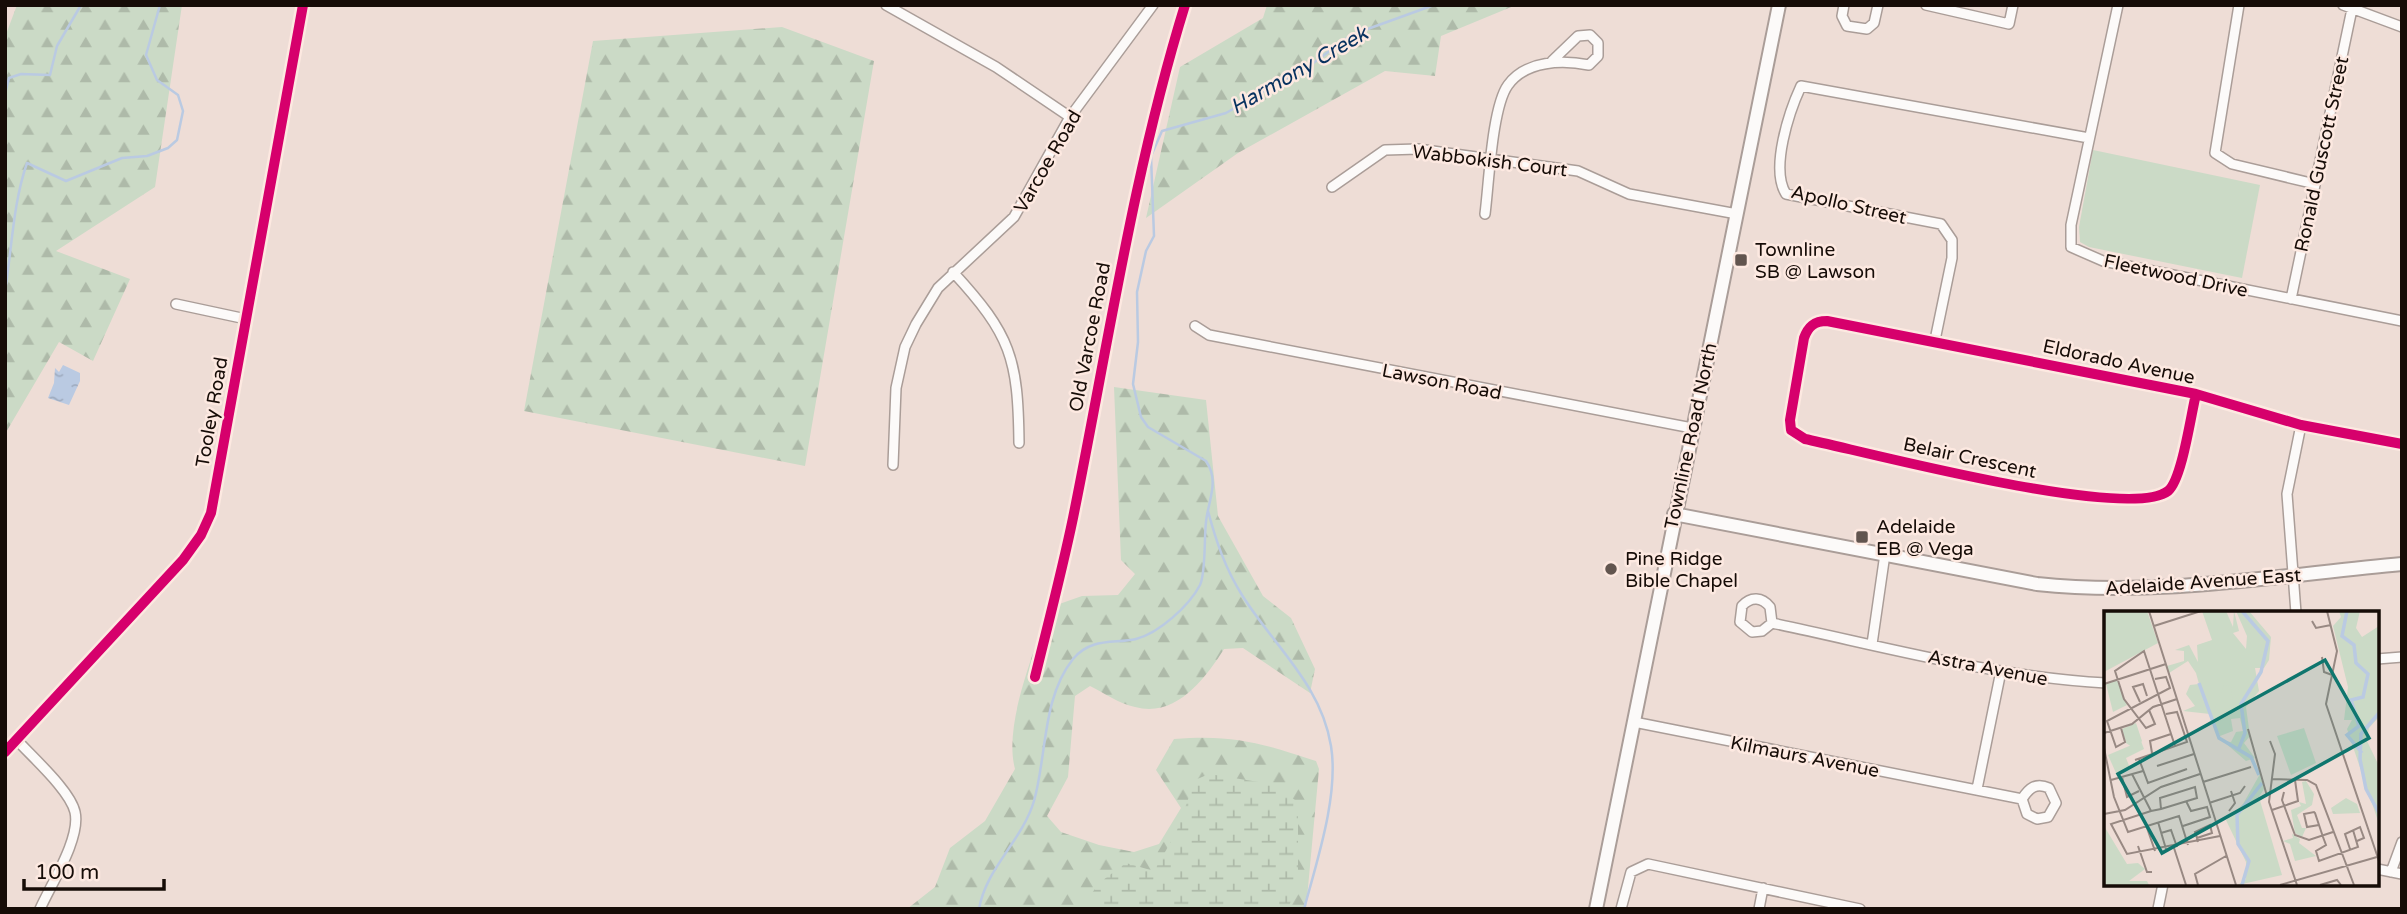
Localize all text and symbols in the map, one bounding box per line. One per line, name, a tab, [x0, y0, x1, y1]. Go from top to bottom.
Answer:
water label: Harmony Creek	[1226, 20, 1374, 120]
street label: Ronald Guscott Street	[2290, 54, 2353, 254]
street label: Varcoe Road	[1010, 106, 1086, 217]
street label: Wabbokish Court	[1411, 141, 1569, 181]
street label: Apollo Street	[1789, 181, 1909, 229]
place label: Townline SB @ Lawson	[1755, 239, 1876, 283]
street label: Fleetwood Drive	[2102, 250, 2250, 302]
marker: Townline SB @ Lawson	[1733, 252, 1749, 268]
street label: Old Varcoe Road	[1065, 261, 1115, 414]
street label: Eldorado Avenue	[2041, 335, 2197, 389]
street label: Townline Road North	[1660, 341, 1722, 532]
street label: Tooley Road	[191, 355, 233, 469]
street label: Lawson Road	[1380, 360, 1504, 404]
street label: Belair Crescent	[1901, 433, 2038, 483]
place label: Adelaide EB @ Vega	[1876, 516, 1974, 560]
marker: Adelaide EB @ Vega	[1854, 529, 1870, 545]
place label: Pine Ridge Bible Chapel	[1625, 548, 1738, 592]
marker: Pine Ridge Bible Chapel	[1603, 561, 1619, 577]
street label: Adelaide Avenue East	[2104, 564, 2302, 600]
inset map	[2104, 611, 2379, 886]
street label: Astra Avenue	[1926, 646, 2049, 690]
street label: Kilmaurs Avenue	[1729, 732, 1881, 782]
scale bar	[24, 848, 164, 892]
text: 100 m	[35, 860, 99, 885]

